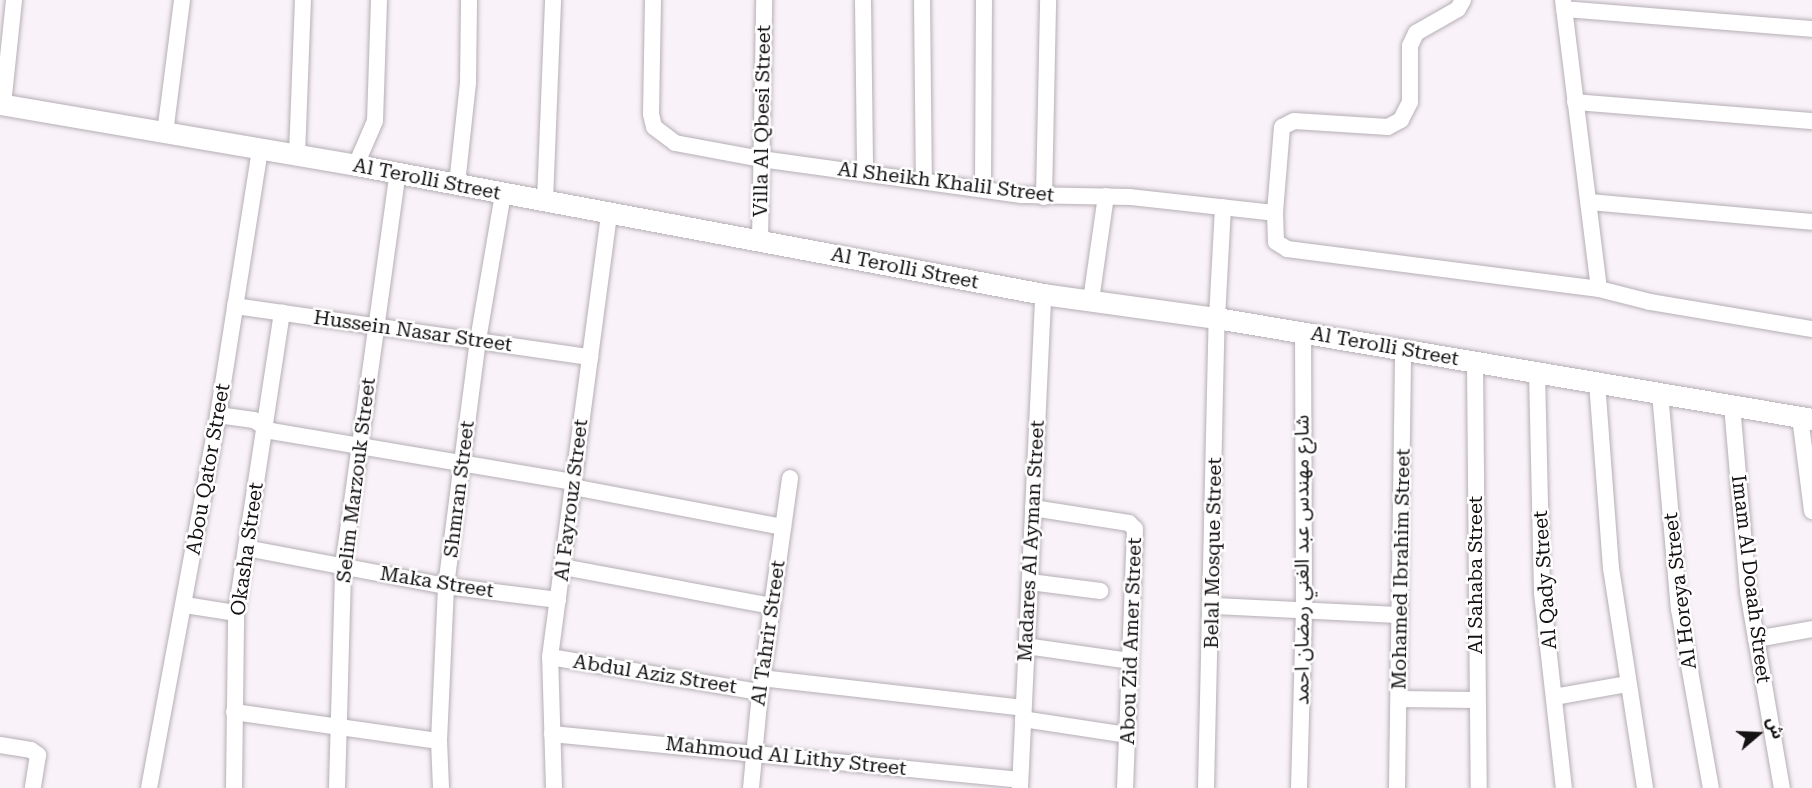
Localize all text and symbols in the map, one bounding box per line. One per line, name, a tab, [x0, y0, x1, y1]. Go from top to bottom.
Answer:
street label: Villa Al Qbesi Street	[748, 25, 776, 217]
street label: Al Terolli Street	[351, 153, 503, 205]
street label: Al Sheikh Khalil Street	[836, 157, 1056, 207]
street label: Al Terolli Street	[829, 242, 981, 294]
street label: Hussein Nasar Street	[312, 305, 514, 357]
street label: Al Terolli Street	[1309, 321, 1461, 371]
street label: Selim Marzouk Street	[332, 376, 380, 584]
street label: Abou Qator Street	[181, 381, 235, 557]
street label: شارع مهندس عبد الغني رمضان احمد	[1290, 415, 1314, 705]
street label: Al Fayrouz Street	[549, 418, 593, 582]
street label: Shmran Street	[439, 419, 479, 559]
street label: Madares Al Ayman Street	[1013, 420, 1049, 662]
street label: Mohamed Ibrahim Street	[1387, 448, 1415, 690]
street label: Belal Mosque Street	[1199, 457, 1227, 649]
street label: Imam Al Doaah Street	[1726, 473, 1776, 685]
street label: Okasha Street	[226, 481, 268, 617]
street label: Al Sahaba Street	[1463, 496, 1487, 654]
street label: Al Qady Street	[1528, 510, 1562, 650]
street label: Al Horeya Street	[1658, 511, 1702, 671]
street label: Abou Zid Amer Street	[1115, 537, 1147, 745]
street label: Al Tahrir Street	[746, 559, 790, 707]
street label: Maka Street	[378, 561, 496, 603]
street label: Abdul Aziz Street	[571, 649, 739, 699]
north arrow	[1728, 704, 1788, 764]
text: ش	[1763, 715, 1788, 741]
street label: Mahmoud Al Lithy Street	[664, 731, 908, 781]

